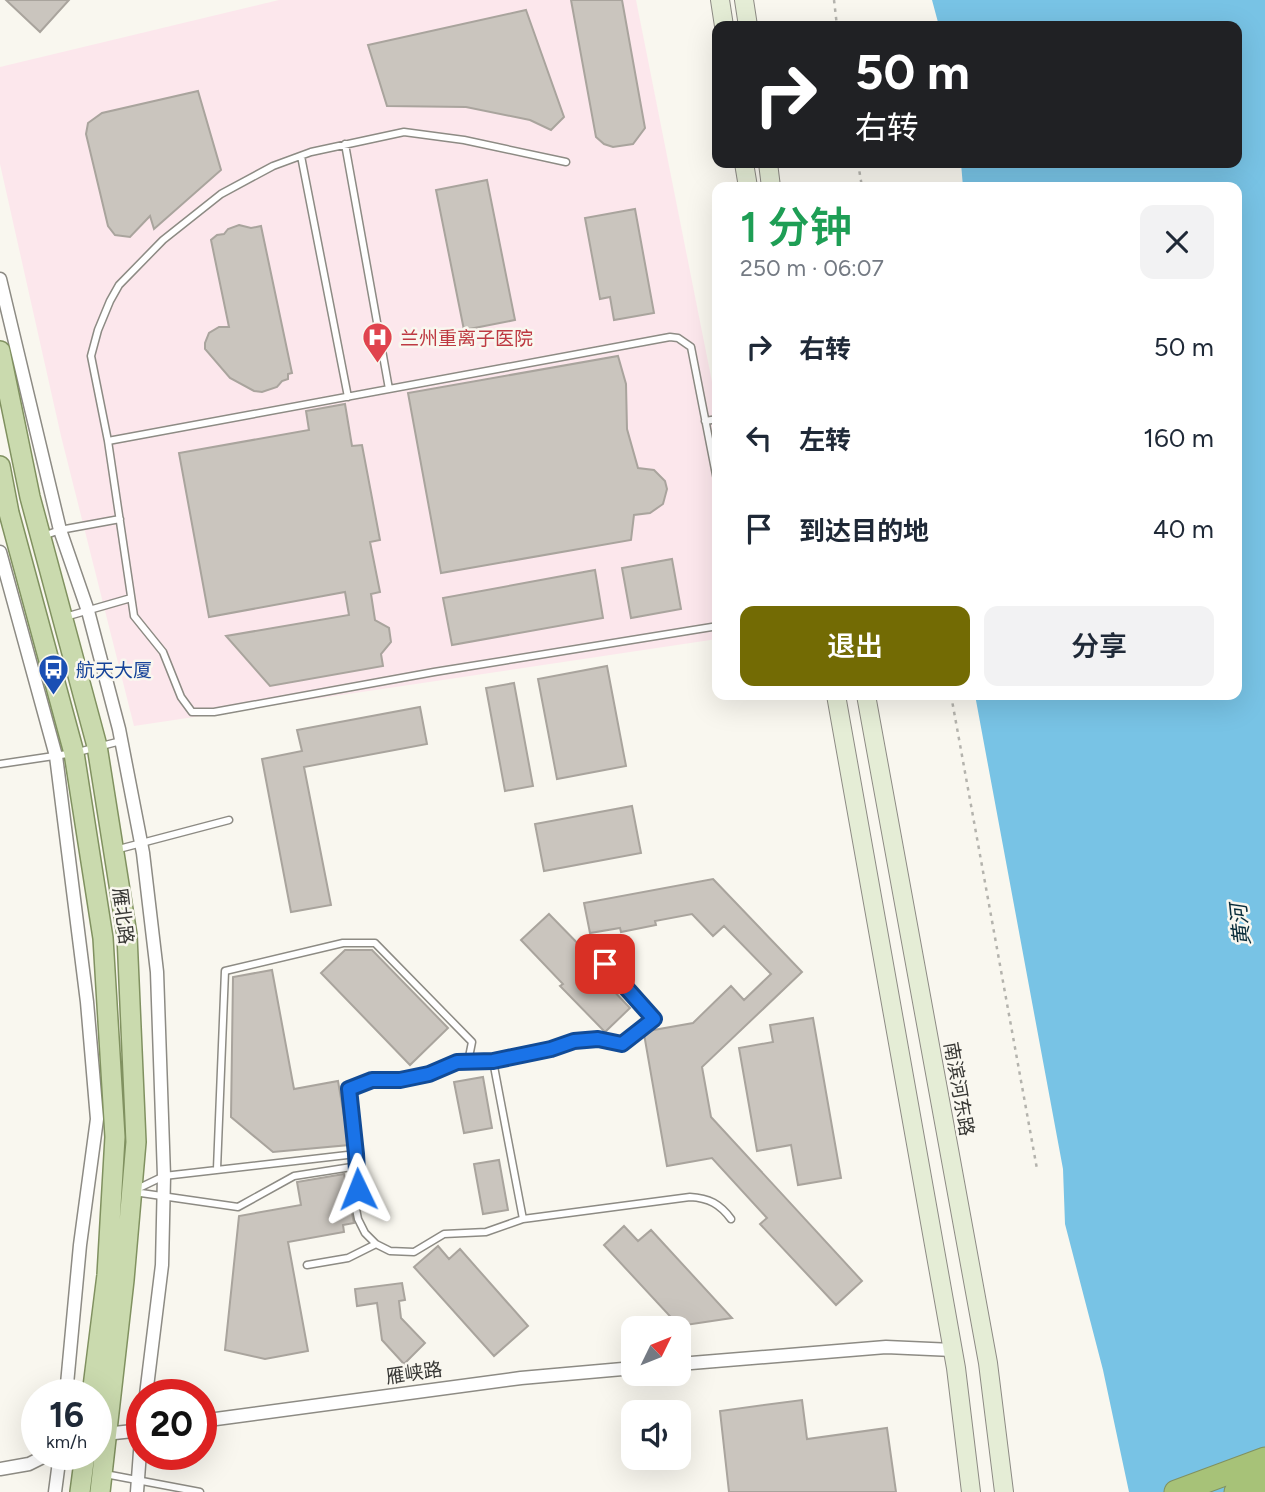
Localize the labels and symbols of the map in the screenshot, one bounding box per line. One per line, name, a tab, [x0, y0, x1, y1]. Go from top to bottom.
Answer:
hospital icon: 兰州重离子医院	[360, 321, 394, 365]
place label: 兰州重离子医院	[400, 327, 533, 350]
bus stop icon: 航天大厦	[36, 653, 70, 697]
place label: 航天大厦	[76, 659, 152, 682]
street label: 雁北路	[108, 886, 138, 946]
water label: 黄河	[1225, 899, 1255, 947]
pin	[575, 934, 635, 994]
street label: 南滨河东路	[939, 1040, 979, 1138]
position arrow	[321, 1152, 395, 1226]
north arrow	[621, 1316, 691, 1386]
street label: 雁峡路	[384, 1358, 444, 1388]
speed limit sign: 20	[126, 1379, 217, 1470]

